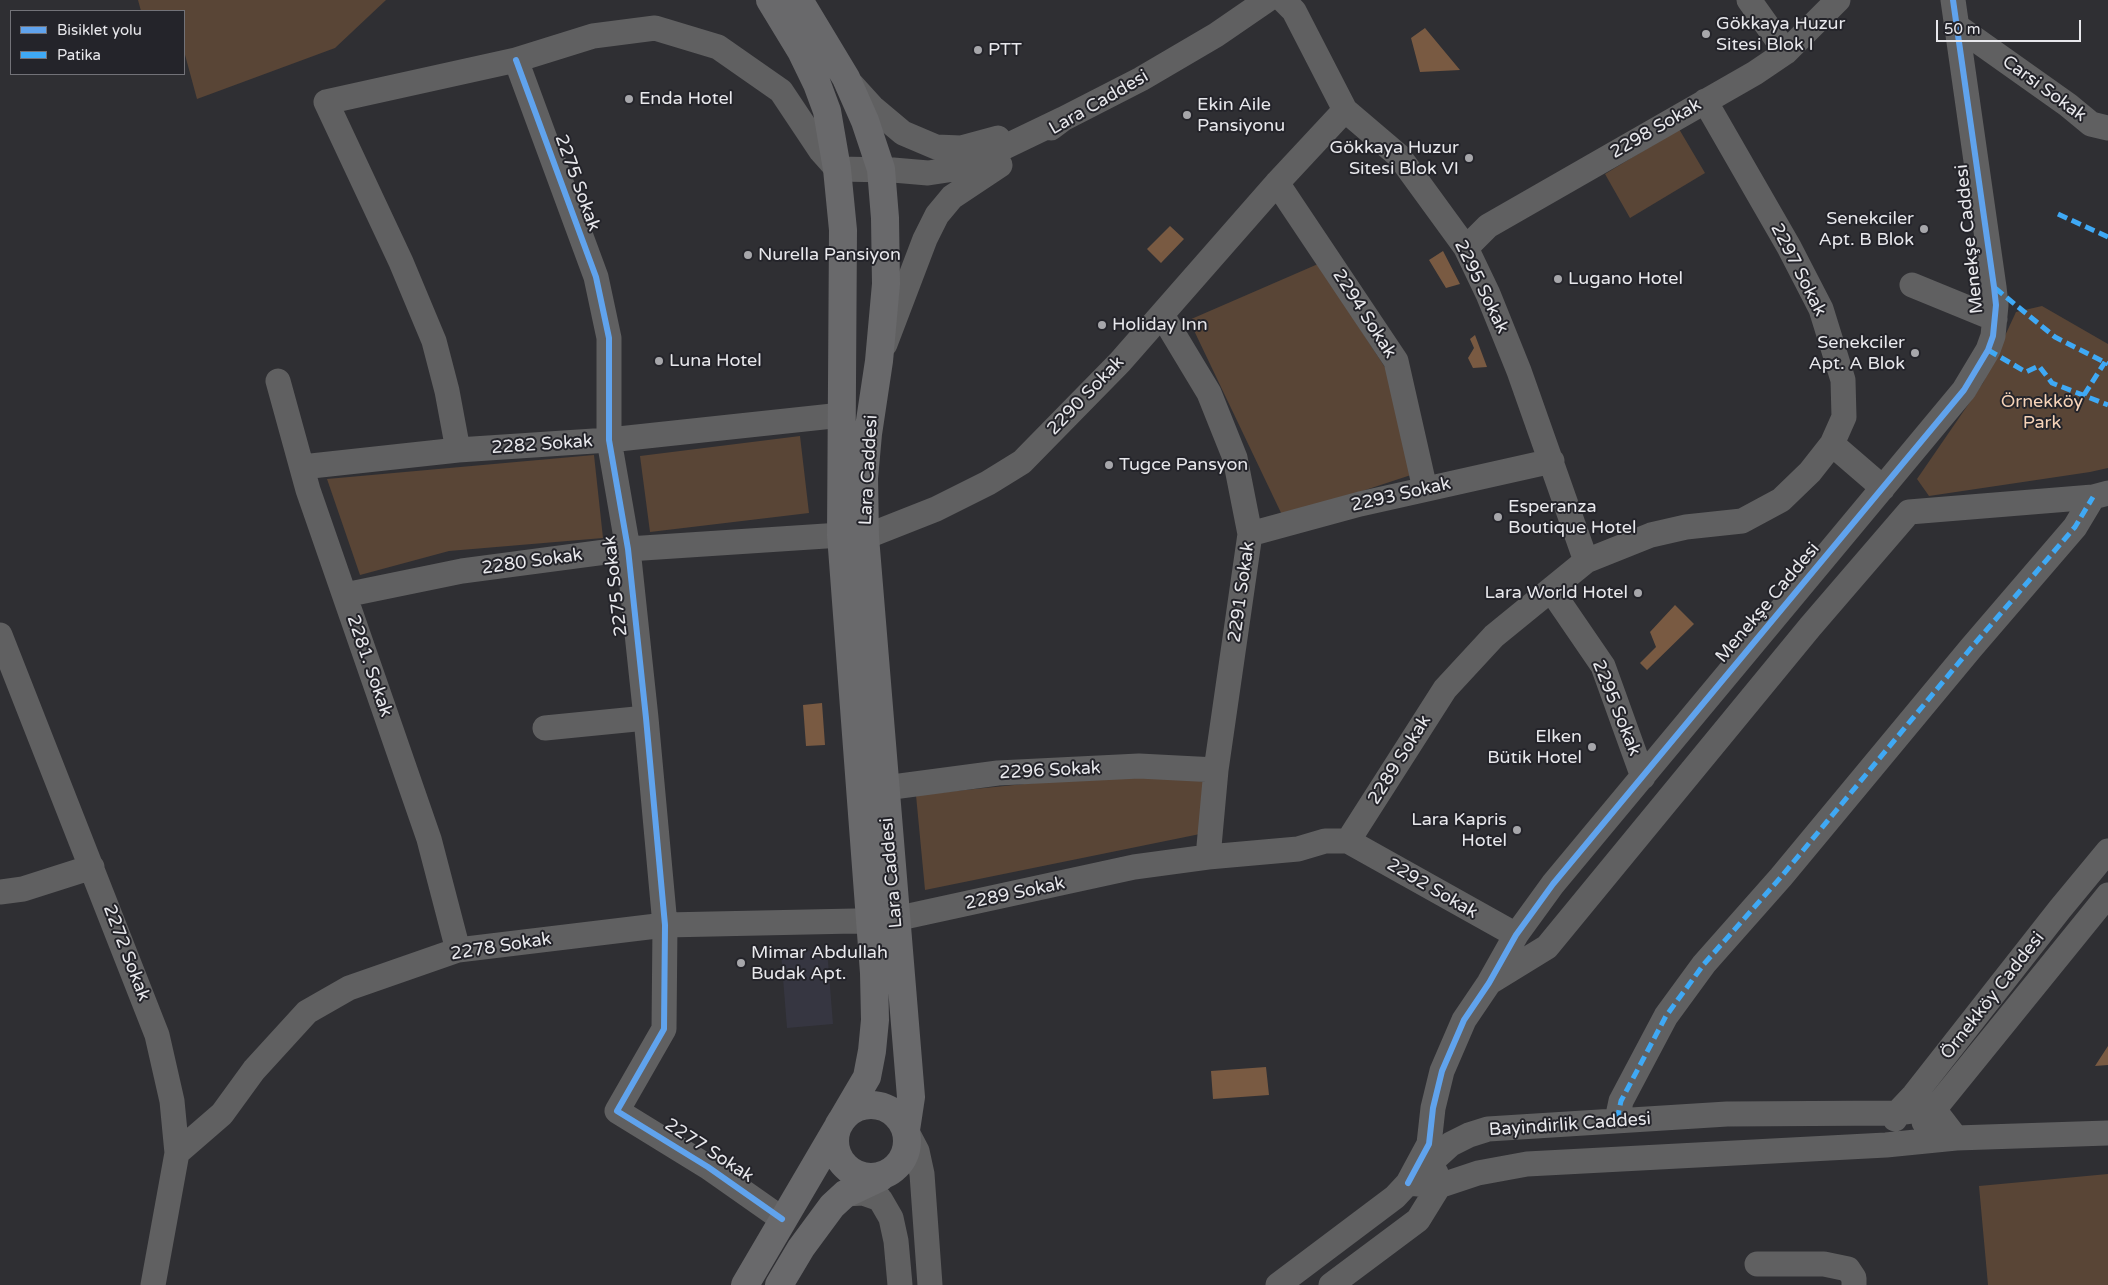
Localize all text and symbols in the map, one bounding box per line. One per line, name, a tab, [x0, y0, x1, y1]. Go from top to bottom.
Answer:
legend	[10, 10, 185, 75]
scale bar	[1938, 10, 2083, 42]
place label: Gökkaya Huzur Sitesi Blok I	[1716, 13, 1845, 56]
text: 50 m	[1944, 20, 1981, 38]
text: Bisiklet yolu	[57, 21, 142, 39]
marker: Gökkaya Huzur Sitesi Blok I	[1700, 28, 1712, 40]
place label: PTT	[988, 39, 1022, 61]
marker: PTT	[972, 44, 984, 56]
text: Patika	[57, 46, 101, 64]
street label: Carsi Sokak	[1998, 51, 2090, 127]
street label: Lara Caddesi	[1046, 66, 1152, 140]
place label: Enda Hotel	[639, 88, 733, 110]
marker: Enda Hotel	[623, 93, 635, 105]
place label: Ekin Aile Pansiyonu	[1197, 94, 1285, 136]
street label: 2298 Sokak	[1607, 94, 1705, 164]
marker: Ekin Aile Pansiyonu	[1181, 109, 1193, 121]
street label: 2275 Sokak	[549, 132, 605, 234]
place label: Gökkaya Huzur Sitesi Blok VI	[1330, 137, 1459, 180]
marker: Gökkaya Huzur Sitesi Blok VI	[1463, 152, 1475, 164]
street label: Menekşe Caddesi	[1951, 163, 1989, 315]
place label: Senekciler Apt. B Blok	[1818, 208, 1914, 250]
street label: 2297 Sokak	[1765, 220, 1831, 320]
marker: Senekciler Apt. B Blok	[1918, 223, 1930, 235]
street label: 2295 Sokak	[1449, 237, 1513, 337]
place label: Nurella Pansiyon	[758, 244, 901, 266]
marker: Nurella Pansiyon	[742, 249, 754, 261]
street label: 2294 Sokak	[1327, 266, 1401, 362]
place label: Lugano Hotel	[1568, 268, 1683, 290]
marker: Lugano Hotel	[1552, 273, 1564, 285]
place label: Holiday Inn	[1112, 314, 1208, 336]
marker: Holiday Inn	[1096, 319, 1108, 331]
place label: Senekciler Apt. A Blok	[1808, 332, 1905, 374]
marker: Senekciler Apt. A Blok	[1909, 347, 1921, 359]
place label: Luna Hotel	[669, 350, 762, 372]
street label: 2290 Sokak	[1043, 352, 1129, 440]
marker: Luna Hotel	[653, 355, 665, 367]
park label: Örnekköy Park	[2001, 391, 2083, 434]
street label: Lara Caddesi	[855, 414, 883, 526]
street label: 2282 Sokak	[491, 431, 593, 459]
place label: Tugce Pansyon	[1119, 454, 1248, 476]
marker: Tugce Pansyon	[1103, 459, 1115, 471]
street label: 2293 Sokak	[1349, 473, 1453, 517]
place label: Esperanza Boutique Hotel	[1508, 496, 1636, 538]
marker: Esperanza Boutique Hotel	[1492, 511, 1504, 523]
street label: 2275 Sokak	[599, 534, 633, 638]
street label: Menekşe Caddesi	[1711, 538, 1825, 668]
street label: 2291 Sokak	[1224, 540, 1260, 644]
street label: 2280 Sokak	[480, 544, 584, 580]
place label: Lara World Hotel	[1484, 582, 1628, 604]
marker: Lara World Hotel	[1632, 587, 1644, 599]
street label: 2281. Sokak	[342, 612, 396, 720]
street label: 2295 Sokak	[1587, 657, 1645, 759]
street label: 2289 Sokak	[1364, 711, 1436, 809]
place label: Elken Bütik Hotel	[1487, 726, 1582, 769]
marker: Elken Bütik Hotel	[1586, 741, 1598, 753]
street label: 2296 Sokak	[999, 758, 1101, 784]
place label: Lara Kapris Hotel	[1411, 809, 1507, 852]
street label: Lara Caddesi	[876, 817, 908, 929]
marker: Lara Kapris Hotel	[1511, 824, 1523, 836]
street label: 2292 Sokak	[1383, 854, 1481, 924]
street label: 2289 Sokak	[963, 873, 1067, 915]
street label: 2272 Sokak	[98, 902, 154, 1004]
street label: 2278 Sokak	[449, 928, 553, 966]
street label: Örnekköy Caddesi	[1937, 928, 2049, 1064]
place label: Mimar Abdullah Budak Apt.	[751, 942, 888, 984]
marker: Mimar Abdullah Budak Apt.	[735, 957, 747, 969]
street label: Bayindirlik Caddesi	[1488, 1109, 1652, 1141]
street label: 2277 Sokak	[661, 1114, 757, 1188]

